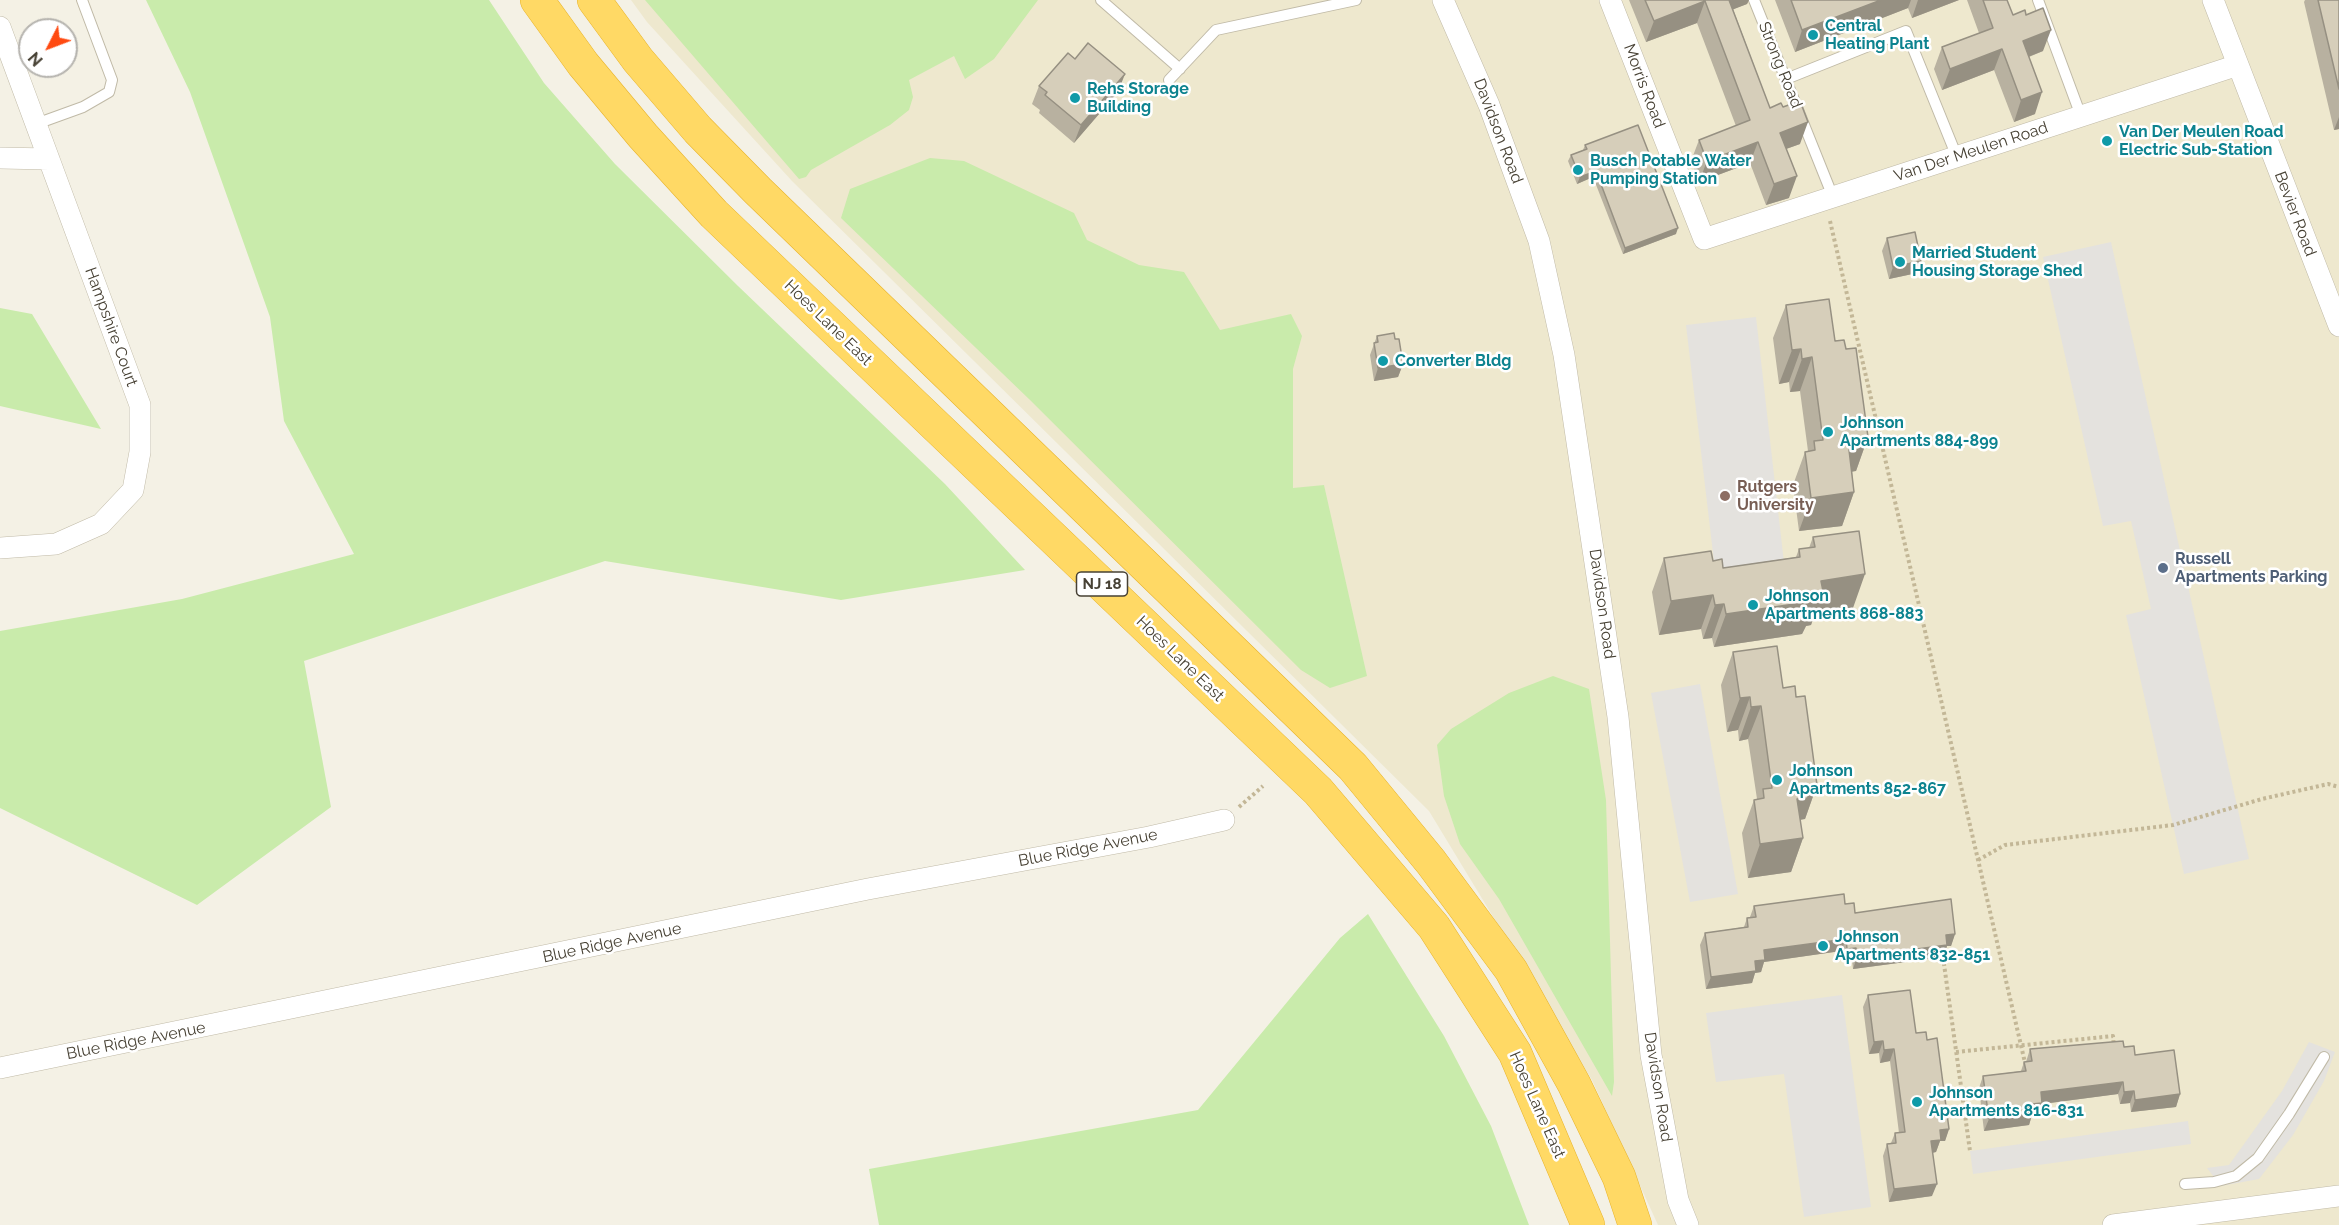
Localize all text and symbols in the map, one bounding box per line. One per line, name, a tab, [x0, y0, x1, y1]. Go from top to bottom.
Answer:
place label: Central Heating Plant	[1825, 16, 1929, 54]
north arrow	[18, 18, 78, 78]
street label: Strong Road	[1754, 19, 1806, 111]
marker: Central Heating Plant	[1806, 28, 1820, 42]
street label: Morris Road	[1619, 41, 1669, 131]
text: N	[25, 48, 47, 70]
street label: Davidson Road	[1469, 76, 1527, 186]
place label: Rehs Storage Building	[1087, 79, 1189, 117]
marker: Rehs Storage Building	[1068, 91, 1082, 105]
street label: Van Der Meulen Road	[1891, 118, 2051, 186]
place label: Van Der Meulen Road Electric Sub-Station	[2119, 122, 2284, 160]
marker: Van Der Meulen Road Electric Sub-Station	[2100, 134, 2114, 148]
place label: Busch Potable Water Pumping Station	[1590, 151, 1751, 189]
marker: Busch Potable Water Pumping Station	[1571, 163, 1585, 177]
street label: Bevier Road	[2270, 169, 2320, 259]
place label: Married Student Housing Storage Shed	[1912, 243, 2083, 281]
marker: Married Student Housing Storage Shed	[1893, 255, 1907, 269]
street label: Hampshire Court	[81, 265, 141, 389]
street label: Hoes Lane East	[780, 276, 876, 370]
place label: Converter Bldg	[1395, 351, 1512, 371]
marker: Converter Bldg	[1376, 354, 1390, 368]
place label: Johnson Apartments 884-899	[1840, 413, 1998, 451]
marker: Johnson Apartments 884-899	[1821, 425, 1835, 439]
place label: Rutgers University	[1737, 477, 1814, 515]
marker: Rutgers University	[1718, 489, 1732, 503]
street label: Davidson Road	[1585, 548, 1619, 660]
place label: Russell Apartments Parking	[2175, 549, 2327, 587]
marker: Russell Apartments Parking	[2156, 561, 2170, 575]
road number: NJ 18	[1076, 572, 1128, 596]
place label: Johnson Apartments 868-883	[1765, 586, 1923, 624]
marker: Johnson Apartments 868-883	[1746, 598, 1760, 612]
street label: Hoes Lane East	[1132, 612, 1228, 706]
place label: Johnson Apartments 852-867	[1789, 761, 1946, 799]
marker: Johnson Apartments 852-867	[1770, 773, 1784, 787]
street label: Blue Ridge Avenue	[1017, 825, 1159, 871]
street label: Blue Ridge Avenue	[541, 919, 683, 967]
place label: Johnson Apartments 832-851	[1835, 927, 1990, 965]
marker: Johnson Apartments 832-851	[1816, 939, 1830, 953]
street label: Blue Ridge Avenue	[65, 1018, 207, 1064]
street label: Davidson Road	[1640, 1031, 1676, 1143]
street label: Hoes Lane East	[1505, 1049, 1569, 1161]
place label: Johnson Apartments 816-831	[1929, 1083, 2084, 1121]
marker: Johnson Apartments 816-831	[1910, 1095, 1924, 1109]

